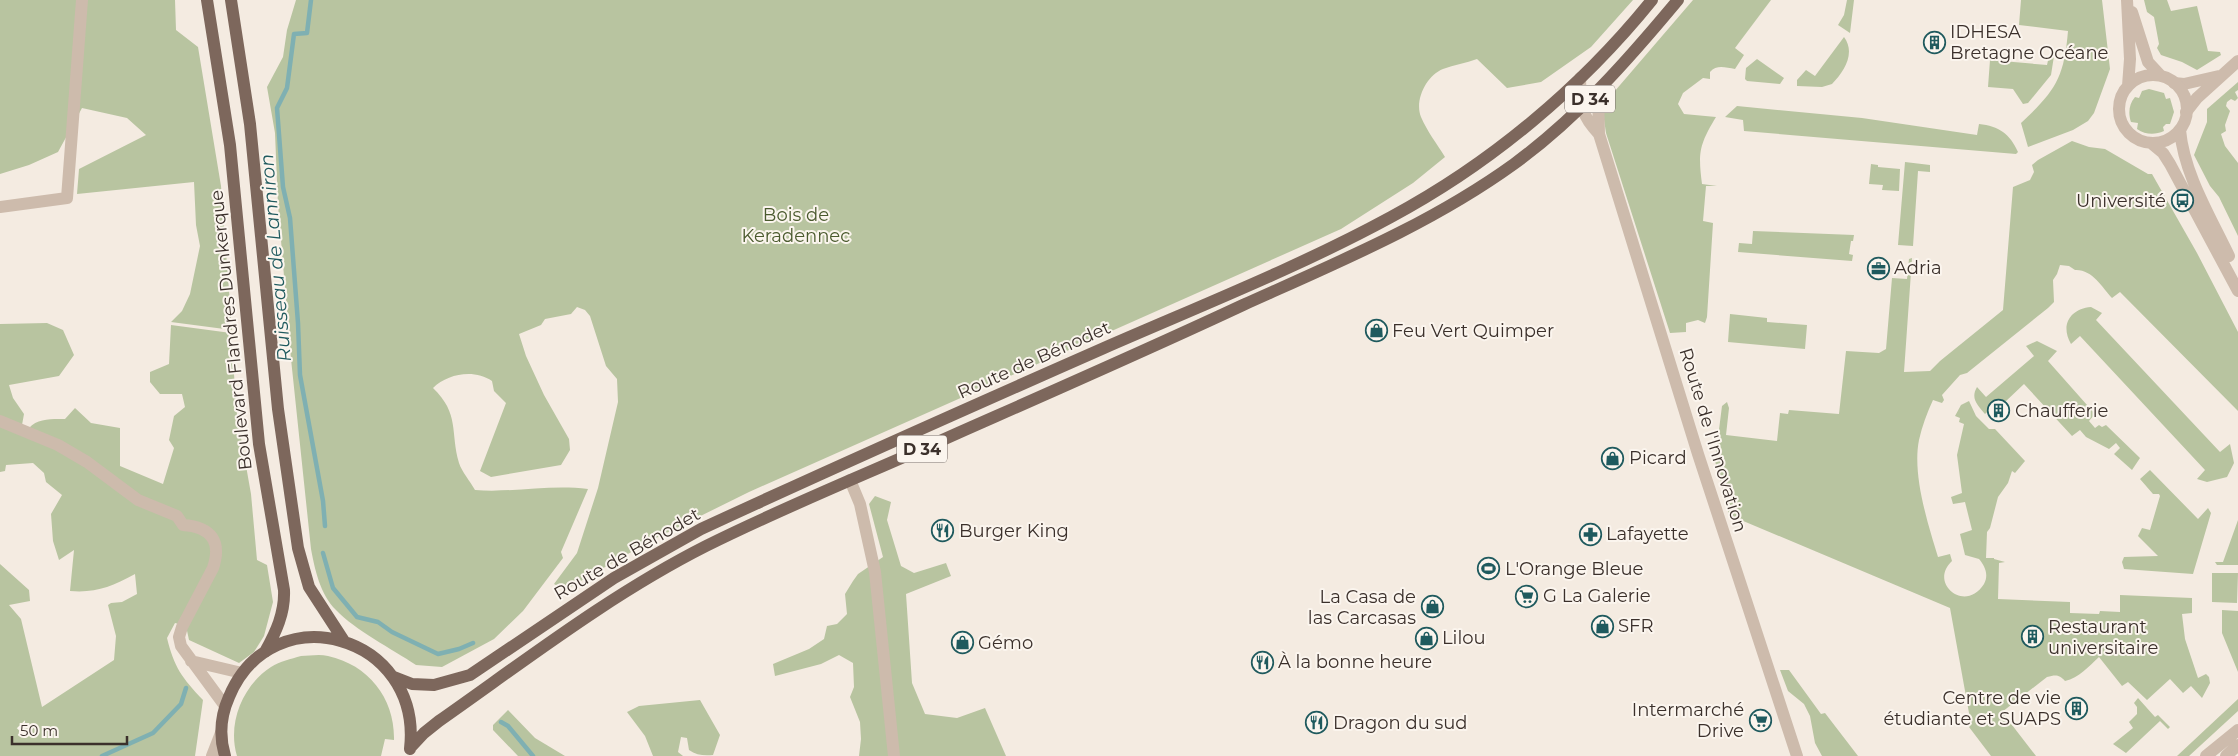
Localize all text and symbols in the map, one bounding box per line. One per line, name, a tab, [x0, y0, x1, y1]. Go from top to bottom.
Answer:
place label: IDHESA Bretagne Océane	[1950, 21, 2109, 64]
building icon: IDHESA Bretagne Océane	[1922, 30, 1946, 54]
road number: D 34	[1565, 86, 1615, 112]
water label: Ruisseau de Lanniron	[255, 153, 296, 363]
street label: Boulevard Flandres Dunkerque	[205, 189, 257, 471]
bus stop icon: Université	[2170, 189, 2194, 213]
place label: Université	[2076, 190, 2166, 212]
park label: Bois de Keradennec	[742, 204, 850, 247]
office icon: Adria	[1866, 256, 1890, 280]
place label: Adria	[1894, 257, 1942, 279]
street label: Route de Bénodet	[954, 316, 1114, 404]
shop icon: Feu Vert Quimper	[1364, 319, 1388, 343]
place label: Feu Vert Quimper	[1392, 320, 1554, 342]
street label: Route de l'Innovation	[1674, 345, 1752, 535]
building icon: Chaufferie	[1987, 399, 2011, 423]
place label: Chaufferie	[2015, 400, 2109, 422]
road number: D 34	[897, 436, 947, 462]
shop icon: Picard	[1601, 446, 1625, 470]
place label: Picard	[1629, 447, 1687, 469]
street label: Route de Bénodet	[550, 503, 704, 605]
restaurant icon: Burger King	[931, 519, 955, 543]
place label: Burger King	[959, 520, 1069, 542]
pharmacy icon: Lafayette	[1578, 522, 1602, 546]
place label: Lafayette	[1606, 523, 1689, 545]
sports icon: L'Orange Bleue	[1477, 557, 1501, 581]
place label: L'Orange Bleue	[1505, 558, 1644, 580]
supermarket icon: G La Galerie	[1515, 584, 1539, 608]
place label: G La Galerie	[1543, 585, 1651, 607]
place label: La Casa de las Carcasas	[1308, 586, 1416, 629]
shop icon: La Casa de las Carcasas	[1420, 595, 1444, 619]
shop icon: SFR	[1590, 614, 1614, 638]
place label: SFR	[1618, 615, 1653, 637]
place label: Restaurant universitaire	[2048, 616, 2159, 659]
building icon: Restaurant universitaire	[2020, 625, 2044, 649]
shop icon: Lilou	[1414, 626, 1438, 650]
place label: Lilou	[1442, 627, 1486, 649]
shop icon: Gémo	[950, 631, 974, 655]
place label: Gémo	[978, 632, 1033, 654]
restaurant icon: À la bonne heure	[1250, 650, 1274, 674]
place label: À la bonne heure	[1278, 651, 1432, 673]
place label: Centre de vie étudiante et SUAPS	[1883, 687, 2061, 730]
building icon: Centre de vie étudiante et SUAPS	[2065, 696, 2089, 720]
place label: Intermarché Drive	[1632, 699, 1744, 742]
supermarket icon: Intermarché Drive	[1748, 708, 1772, 732]
restaurant icon: Dragon du sud	[1305, 711, 1329, 735]
place label: Dragon du sud	[1333, 712, 1468, 734]
scale bar	[12, 714, 128, 746]
text: 50 m	[20, 721, 58, 740]

